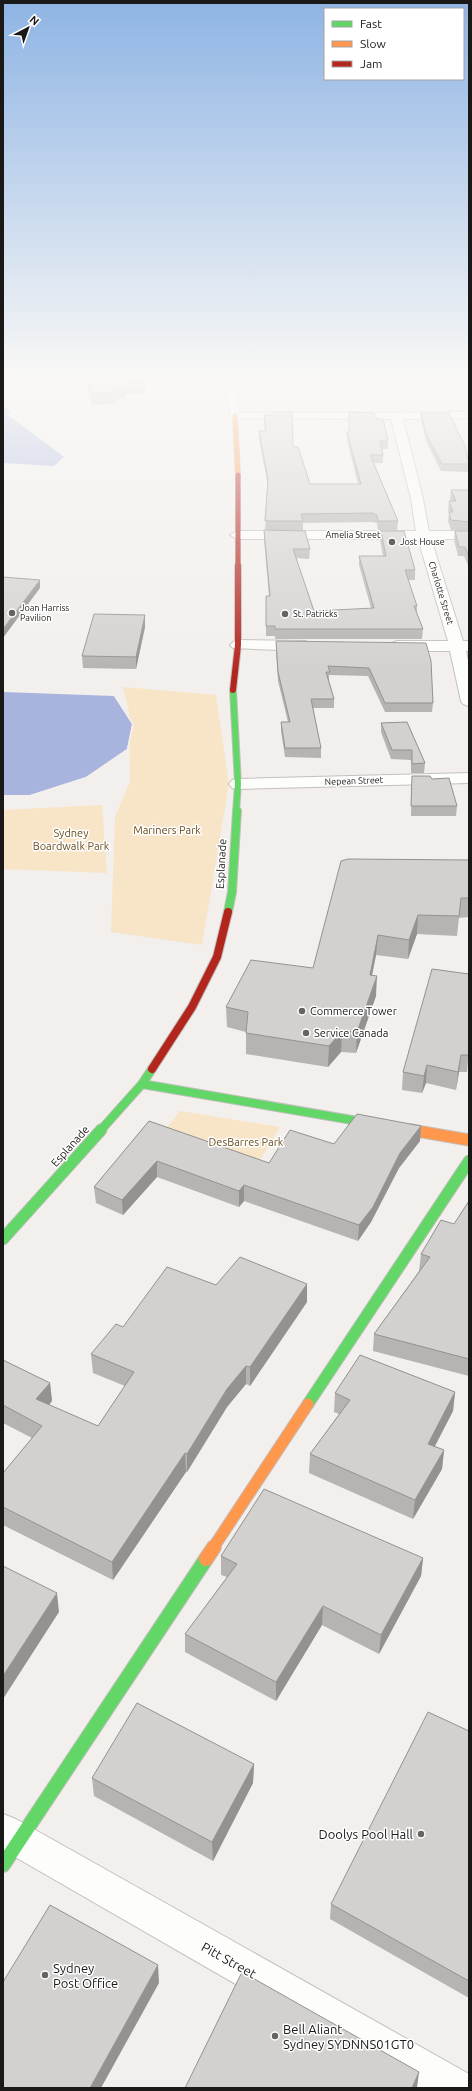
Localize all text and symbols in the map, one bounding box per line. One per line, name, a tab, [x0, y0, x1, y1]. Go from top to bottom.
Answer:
north arrow	[8, 8, 48, 48]
legend	[324, 8, 464, 80]
text: N	[28, 13, 42, 28]
text: Fast	[360, 17, 382, 30]
text: Slow	[360, 37, 386, 50]
text: Jam	[360, 57, 382, 70]
street label: Amelia Street	[326, 530, 381, 540]
marker: Jost House	[387, 537, 397, 547]
place label: Jost House	[400, 537, 445, 547]
street label: Charlotte Street	[427, 560, 455, 626]
place label: Joan Harriss Pavilion	[20, 603, 69, 623]
marker: Joan Harriss Pavilion	[7, 608, 17, 618]
marker: St. Patricks	[280, 609, 290, 619]
place label: St. Patricks	[293, 609, 337, 619]
street label: Nepean Street	[325, 775, 384, 787]
park label: Mariners Park	[133, 824, 201, 836]
park label: Sydney Boardwalk Park	[33, 827, 110, 852]
street label: Esplanade	[214, 839, 228, 889]
place label: Commerce Tower	[310, 1005, 398, 1017]
marker: Commerce Tower	[297, 1006, 307, 1016]
place label: Service Canada	[314, 1027, 388, 1039]
marker: Service Canada	[301, 1028, 311, 1038]
street label: Esplanade	[49, 1123, 91, 1169]
park label: DesBarres Park	[209, 1136, 284, 1148]
place label: Doolys Pool Hall	[319, 1827, 414, 1841]
marker: Doolys Pool Hall	[416, 1829, 426, 1839]
street label: Pitt Street	[199, 1939, 259, 1981]
place label: Sydney Post Office	[53, 1961, 118, 1990]
marker: Sydney Post Office	[40, 1970, 50, 1980]
place label: Bell Aliant Sydney SYDNNS01GT0	[283, 2022, 414, 2051]
marker: Bell Aliant Sydney SYDNNS01GT0	[270, 2031, 280, 2041]

